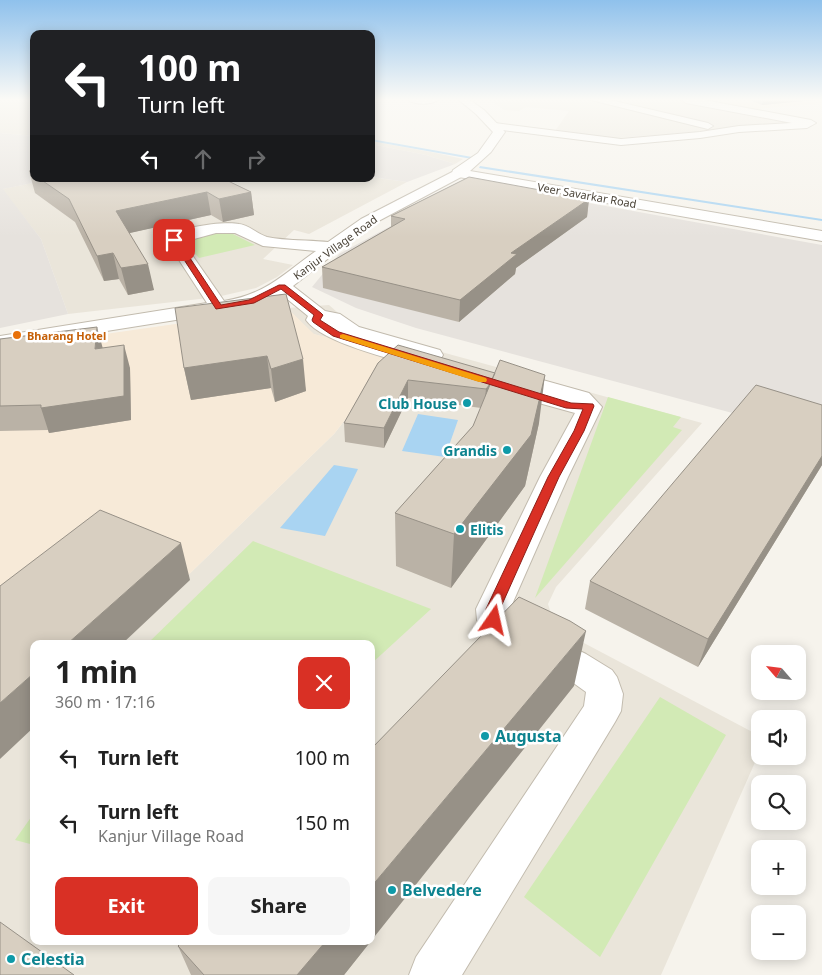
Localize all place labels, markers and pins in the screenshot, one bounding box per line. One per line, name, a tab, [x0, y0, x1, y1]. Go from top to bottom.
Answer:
pin	[153, 219, 195, 261]
place label: Bharang Hotel	[27, 328, 106, 343]
marker: Bharang Hotel	[11, 329, 23, 341]
place label: Club House	[378, 394, 457, 413]
marker: Club House	[461, 397, 473, 409]
place label: Grandis	[443, 441, 497, 460]
marker: Grandis	[501, 444, 513, 456]
place label: Elitis	[470, 520, 504, 539]
marker: Elitis	[454, 523, 466, 535]
place label: Augusta	[495, 725, 562, 747]
marker: Augusta	[479, 730, 491, 742]
place label: Belvedere	[402, 879, 482, 901]
marker: Belvedere	[386, 884, 398, 896]
place label: Celestia	[21, 948, 85, 970]
marker: Celestia	[5, 953, 17, 965]

